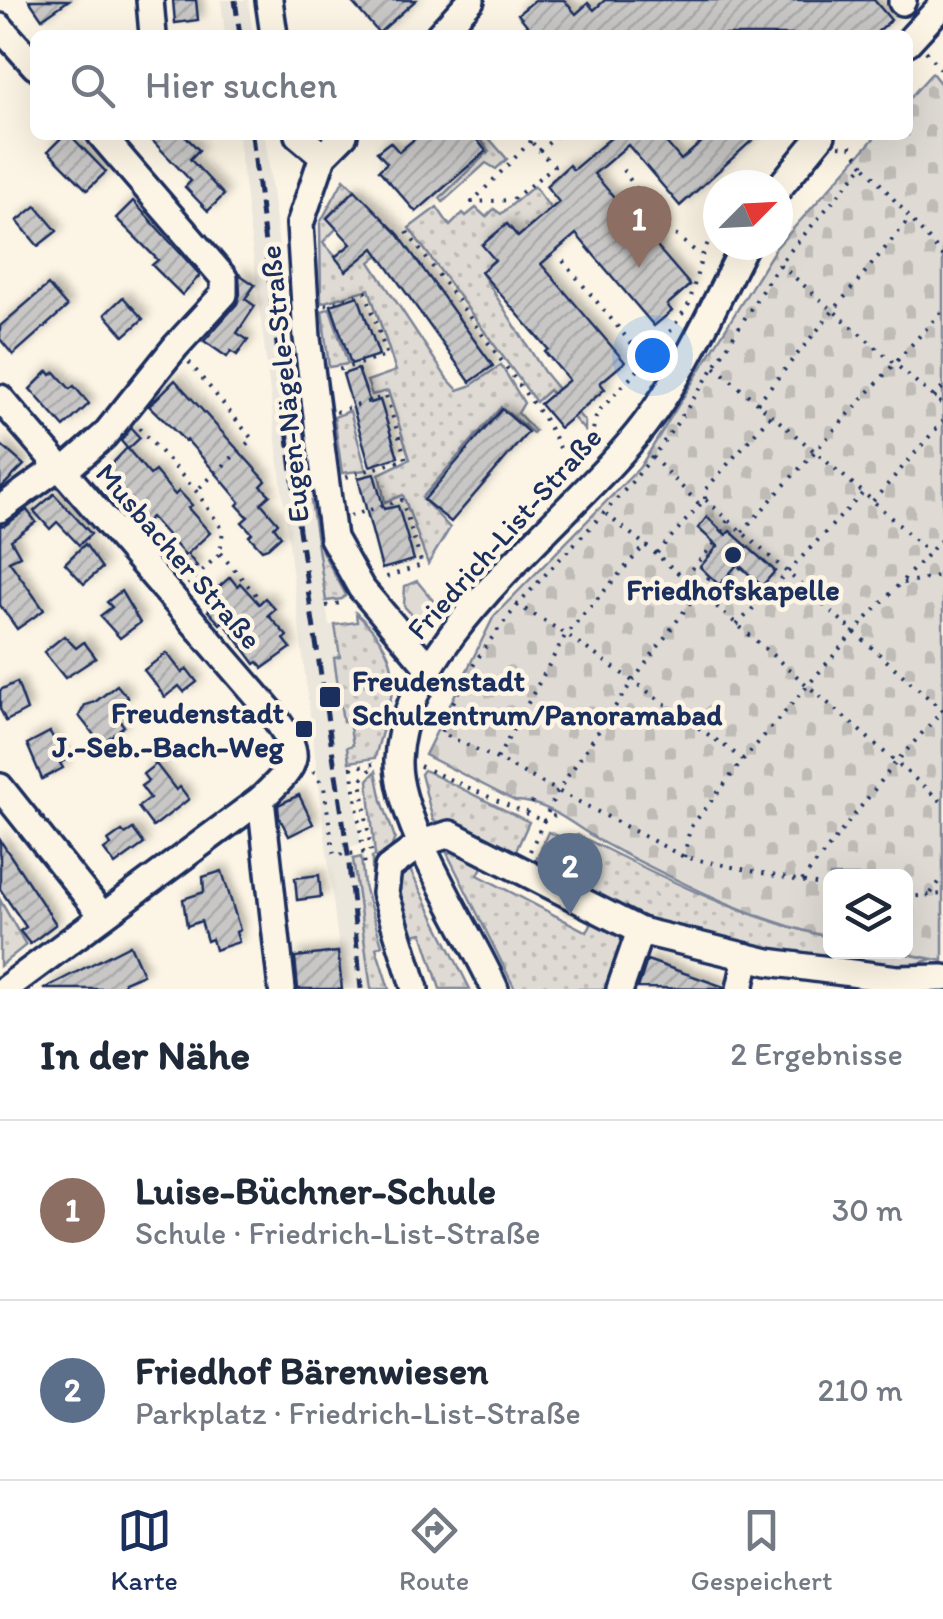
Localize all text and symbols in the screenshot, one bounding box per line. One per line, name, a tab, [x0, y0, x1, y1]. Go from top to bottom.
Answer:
search box	[30, 30, 913, 140]
icon: search	[65, 58, 120, 113]
text: Hier suchen	[145, 62, 337, 108]
north arrow	[703, 170, 793, 260]
pin: 1	[606, 186, 672, 268]
street label: Eugen-Nägele-Straße	[251, 243, 317, 525]
your location	[627, 330, 678, 381]
street label: Friedrich-List-Straße	[399, 419, 609, 647]
street label: Musbacher Straße	[88, 455, 270, 657]
marker: Friedhofskapelle	[722, 544, 744, 566]
place label: Friedhofskapelle	[626, 571, 840, 608]
place label: Freudenstadt Schulzentrum/Panoramabad	[352, 662, 723, 733]
marker: Freudenstadt Schulzentrum/Panoramabad	[317, 684, 343, 710]
place label: Freudenstadt J.-Seb.-Bach-Weg	[51, 694, 285, 765]
marker: Freudenstadt J.-Seb.-Bach-Weg	[293, 718, 315, 740]
pin: 2	[538, 832, 602, 915]
map controls	[823, 869, 913, 959]
button: layers	[823, 869, 913, 959]
text: In der Nähe	[40, 1029, 250, 1080]
text: 2 Ergebnisse	[730, 1035, 903, 1073]
text: Luise-Büchner-Schule	[135, 1168, 496, 1214]
text: 1	[65, 1191, 80, 1229]
text: 30 m	[832, 1191, 903, 1229]
text: Schule · Friedrich-List-Straße	[135, 1214, 541, 1252]
text: Friedhof Bärenwiesen	[135, 1348, 489, 1394]
text: 2	[64, 1371, 81, 1409]
text: 210 m	[817, 1371, 903, 1409]
text: Parkplatz · Friedrich-List-Straße	[135, 1394, 581, 1432]
tab: Karte	[111, 1503, 178, 1597]
tab: Route	[399, 1503, 469, 1597]
tab: Gespeichert	[690, 1503, 832, 1597]

